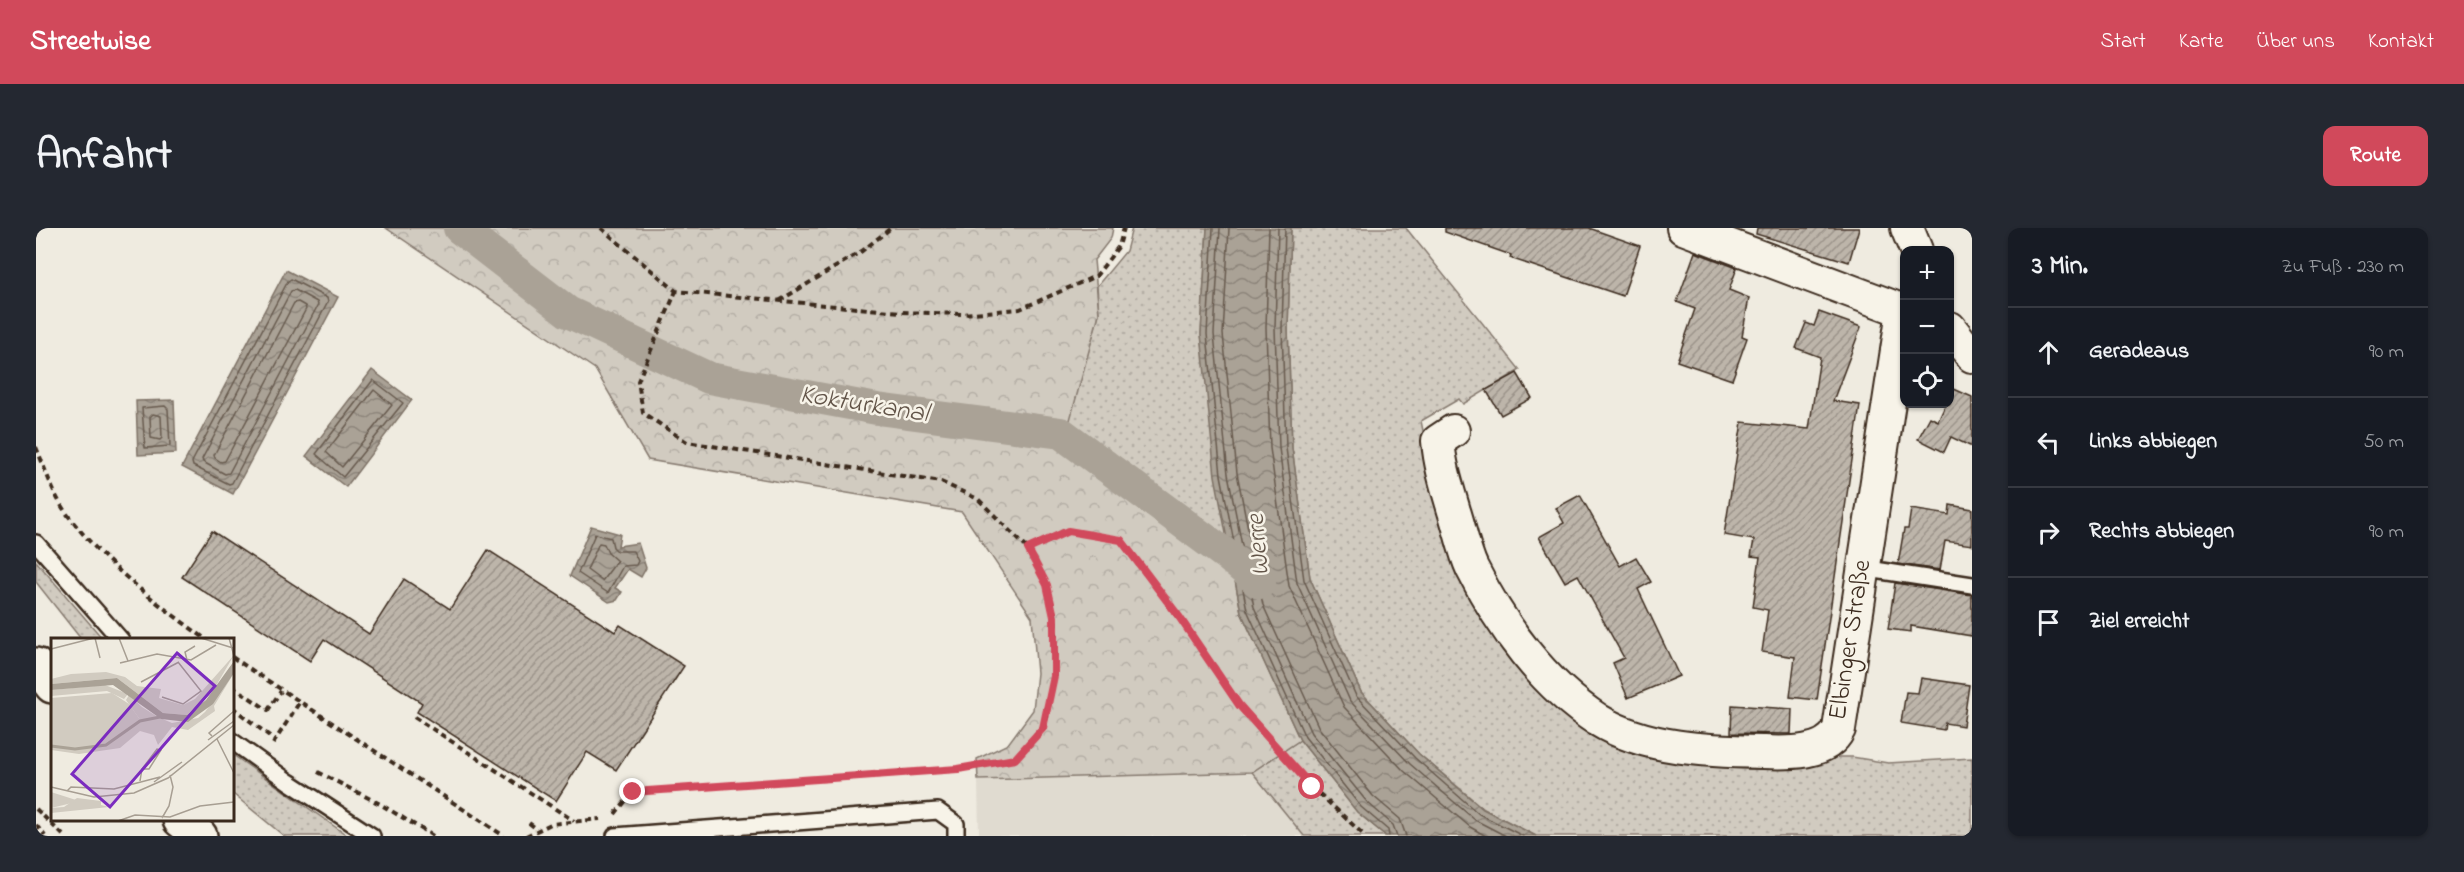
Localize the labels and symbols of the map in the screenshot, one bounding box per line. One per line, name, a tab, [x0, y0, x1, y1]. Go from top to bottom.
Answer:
water label: Kokturkanal	[797, 376, 935, 435]
water label: Werre	[1237, 511, 1281, 578]
street label: Elbinger Straße	[1820, 557, 1882, 723]
inset map	[51, 638, 234, 821]
route start	[1298, 773, 1324, 799]
route end	[619, 778, 645, 804]

